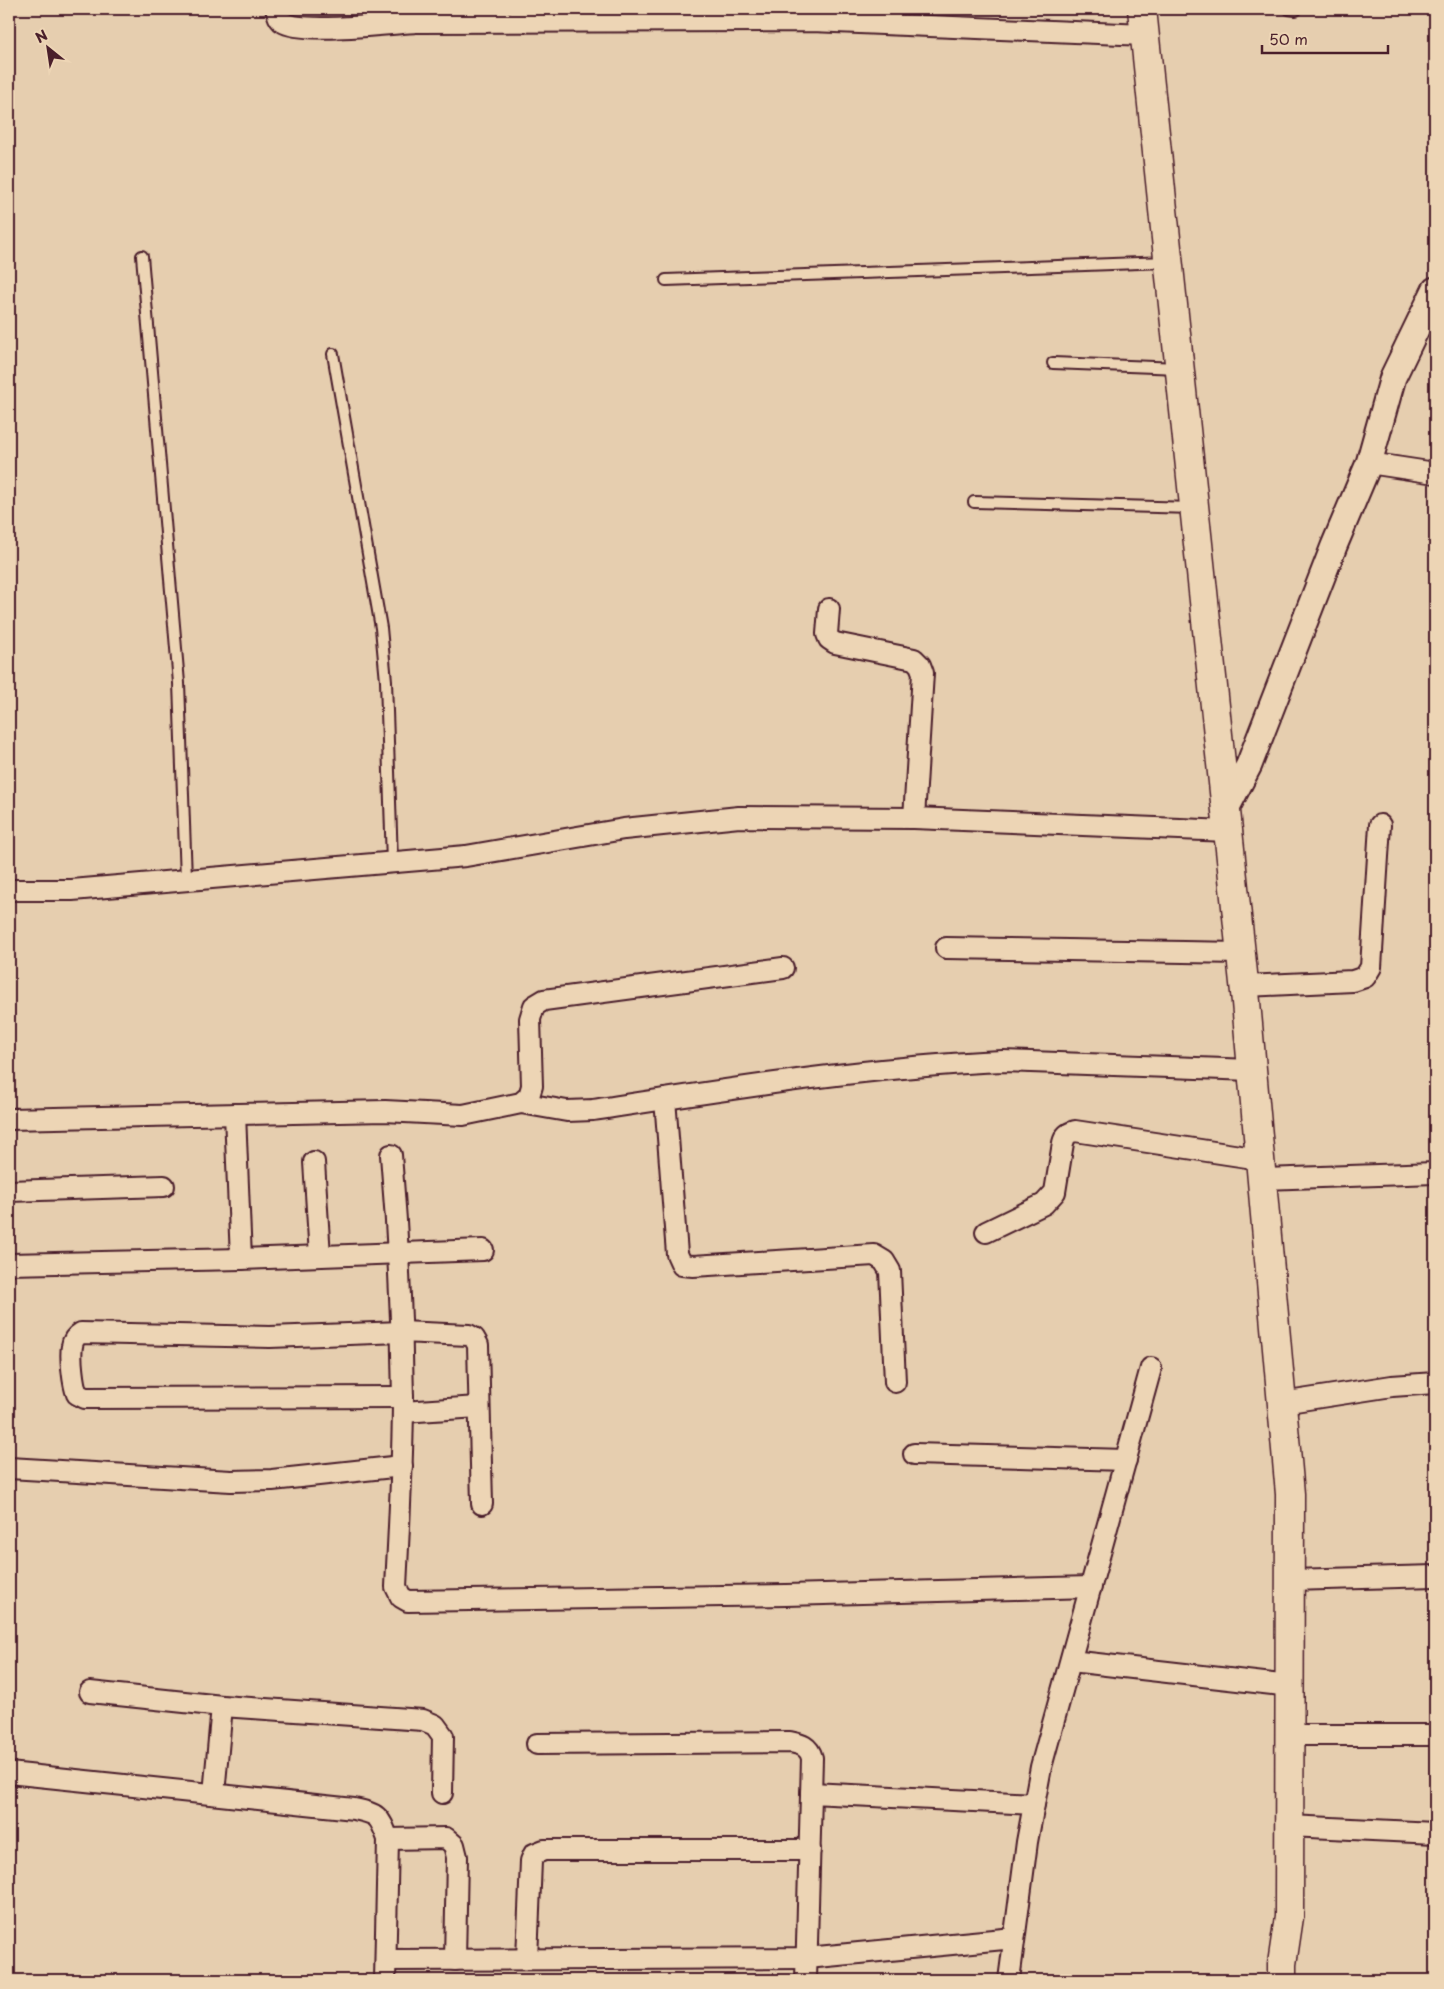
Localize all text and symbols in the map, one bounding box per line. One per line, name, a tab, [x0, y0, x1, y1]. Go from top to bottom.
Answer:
north arrow	[22, 22, 72, 72]
scale bar	[1262, 22, 1388, 54]
text: N	[31, 24, 51, 48]
text: 50 m	[1269, 27, 1308, 50]

